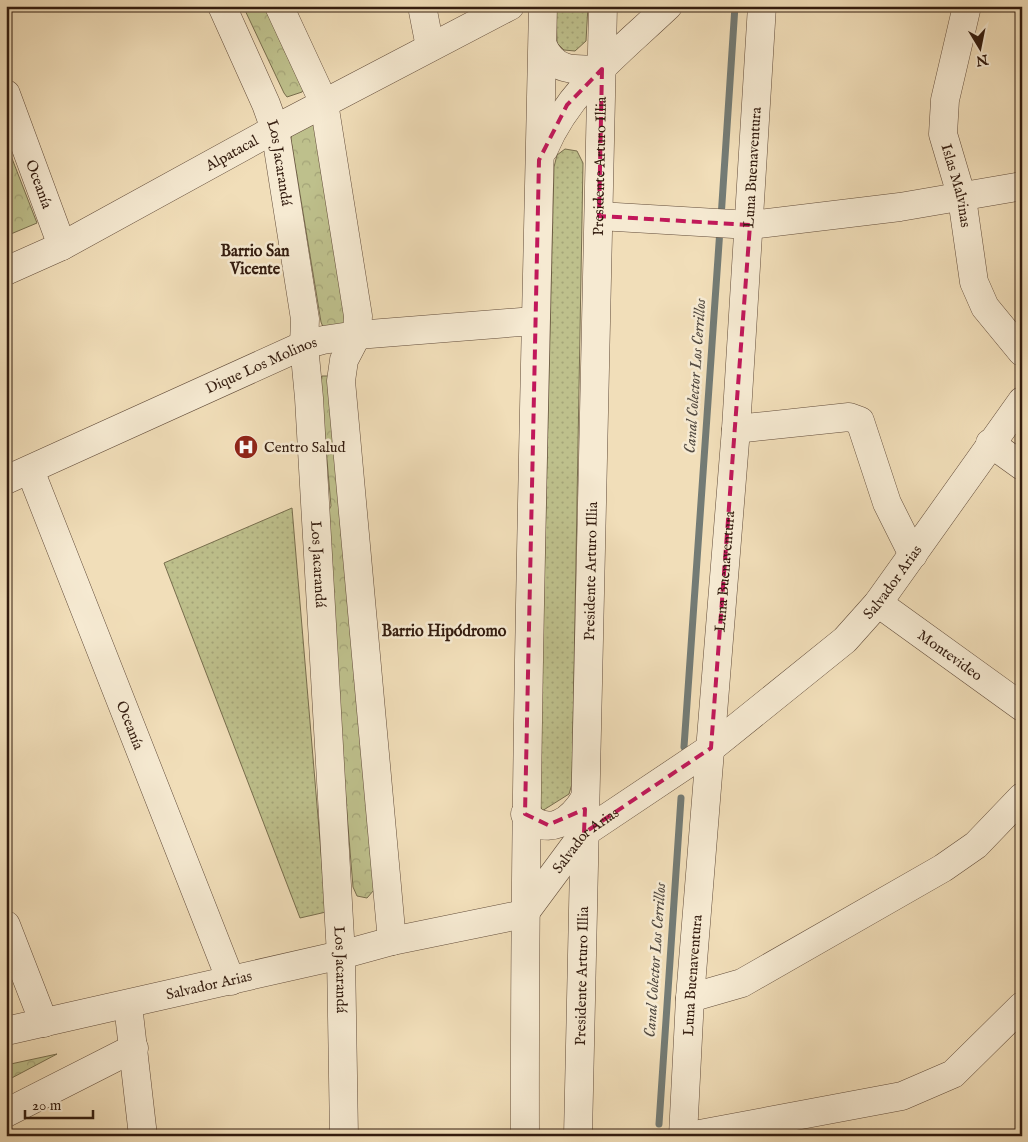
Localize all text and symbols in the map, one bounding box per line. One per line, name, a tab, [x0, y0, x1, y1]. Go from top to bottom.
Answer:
north arrow	[956, 22, 1006, 72]
text: N	[975, 50, 991, 70]
street label: Presidente Arturo Illia	[588, 96, 611, 236]
street label: Luna Buenaventura	[739, 106, 765, 229]
street label: Los Jacarandá	[263, 117, 297, 208]
street label: Alpatacal	[201, 130, 262, 175]
street label: Islas Malvinas	[937, 141, 976, 229]
street label: Oceanía	[21, 157, 57, 212]
district label: Barrio San Vicente	[220, 242, 290, 280]
water label: Canal Colector Los Cerrillos	[681, 297, 711, 454]
street label: Dique Los Molinos	[202, 332, 319, 398]
hospital icon: Centro Salud	[233, 434, 259, 460]
place label: Centro Salud	[264, 438, 347, 457]
street label: Presidente Arturo Illia	[579, 501, 602, 641]
street label: Luna Buenaventura	[710, 510, 739, 633]
street label: Los Jacarandá	[307, 520, 331, 609]
street label: Salvador Arias	[859, 541, 926, 623]
district label: Barrio Hipódromo	[382, 622, 507, 642]
street label: Montevideo	[914, 625, 986, 685]
street label: Oceanía	[112, 698, 149, 753]
street label: Salvador Arias	[548, 803, 622, 877]
water label: Canal Colector Los Cerrillos	[641, 881, 671, 1038]
street label: Presidente Arturo Illia	[571, 906, 593, 1046]
street label: Luna Buenaventura	[679, 913, 706, 1036]
street label: Los Jacarandá	[330, 925, 351, 1014]
street label: Salvador Arias	[164, 966, 254, 1004]
scale bar	[25, 1087, 92, 1119]
text: 20 m	[32, 1096, 62, 1115]

